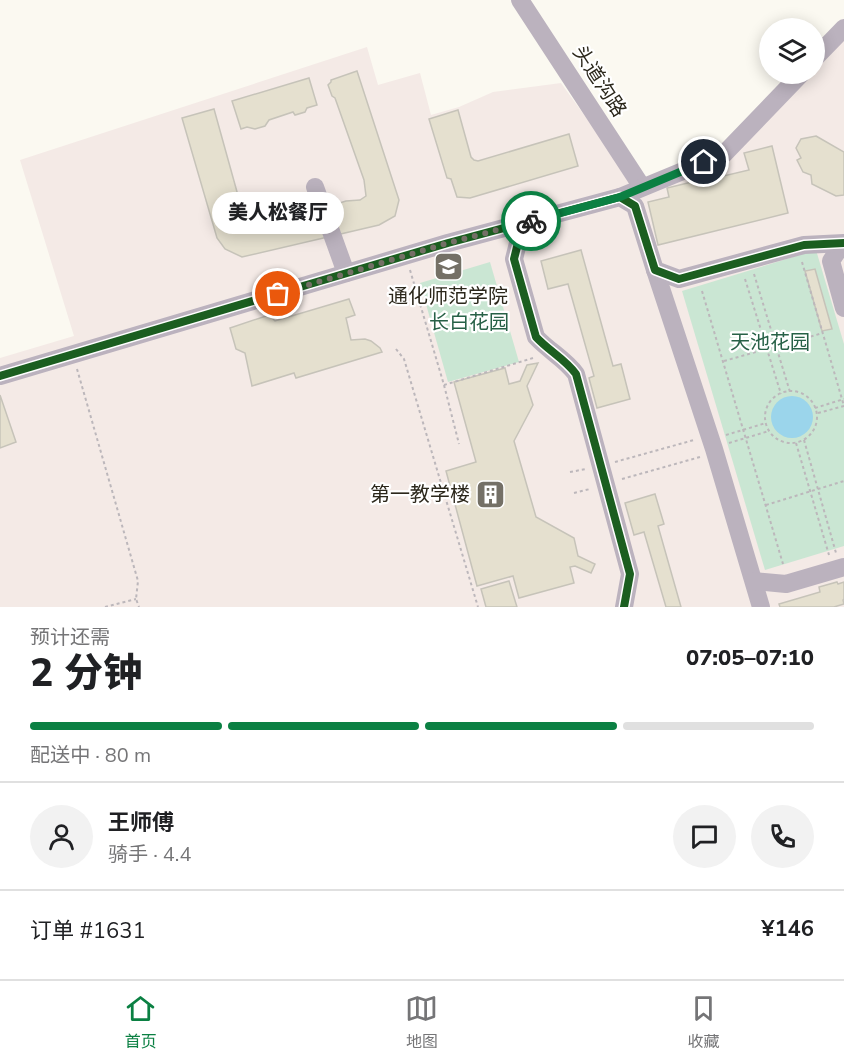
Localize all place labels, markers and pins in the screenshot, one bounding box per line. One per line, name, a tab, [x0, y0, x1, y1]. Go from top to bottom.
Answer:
pin	[678, 136, 729, 187]
callout: 美人松餐厅	[212, 192, 344, 234]
school or university icon: 通化师范学院	[432, 250, 464, 282]
pin	[252, 268, 303, 319]
place label: 通化师范学院	[388, 283, 508, 310]
building icon: 第一教学楼	[475, 478, 507, 510]
place label: 第一教学楼	[370, 481, 470, 508]

